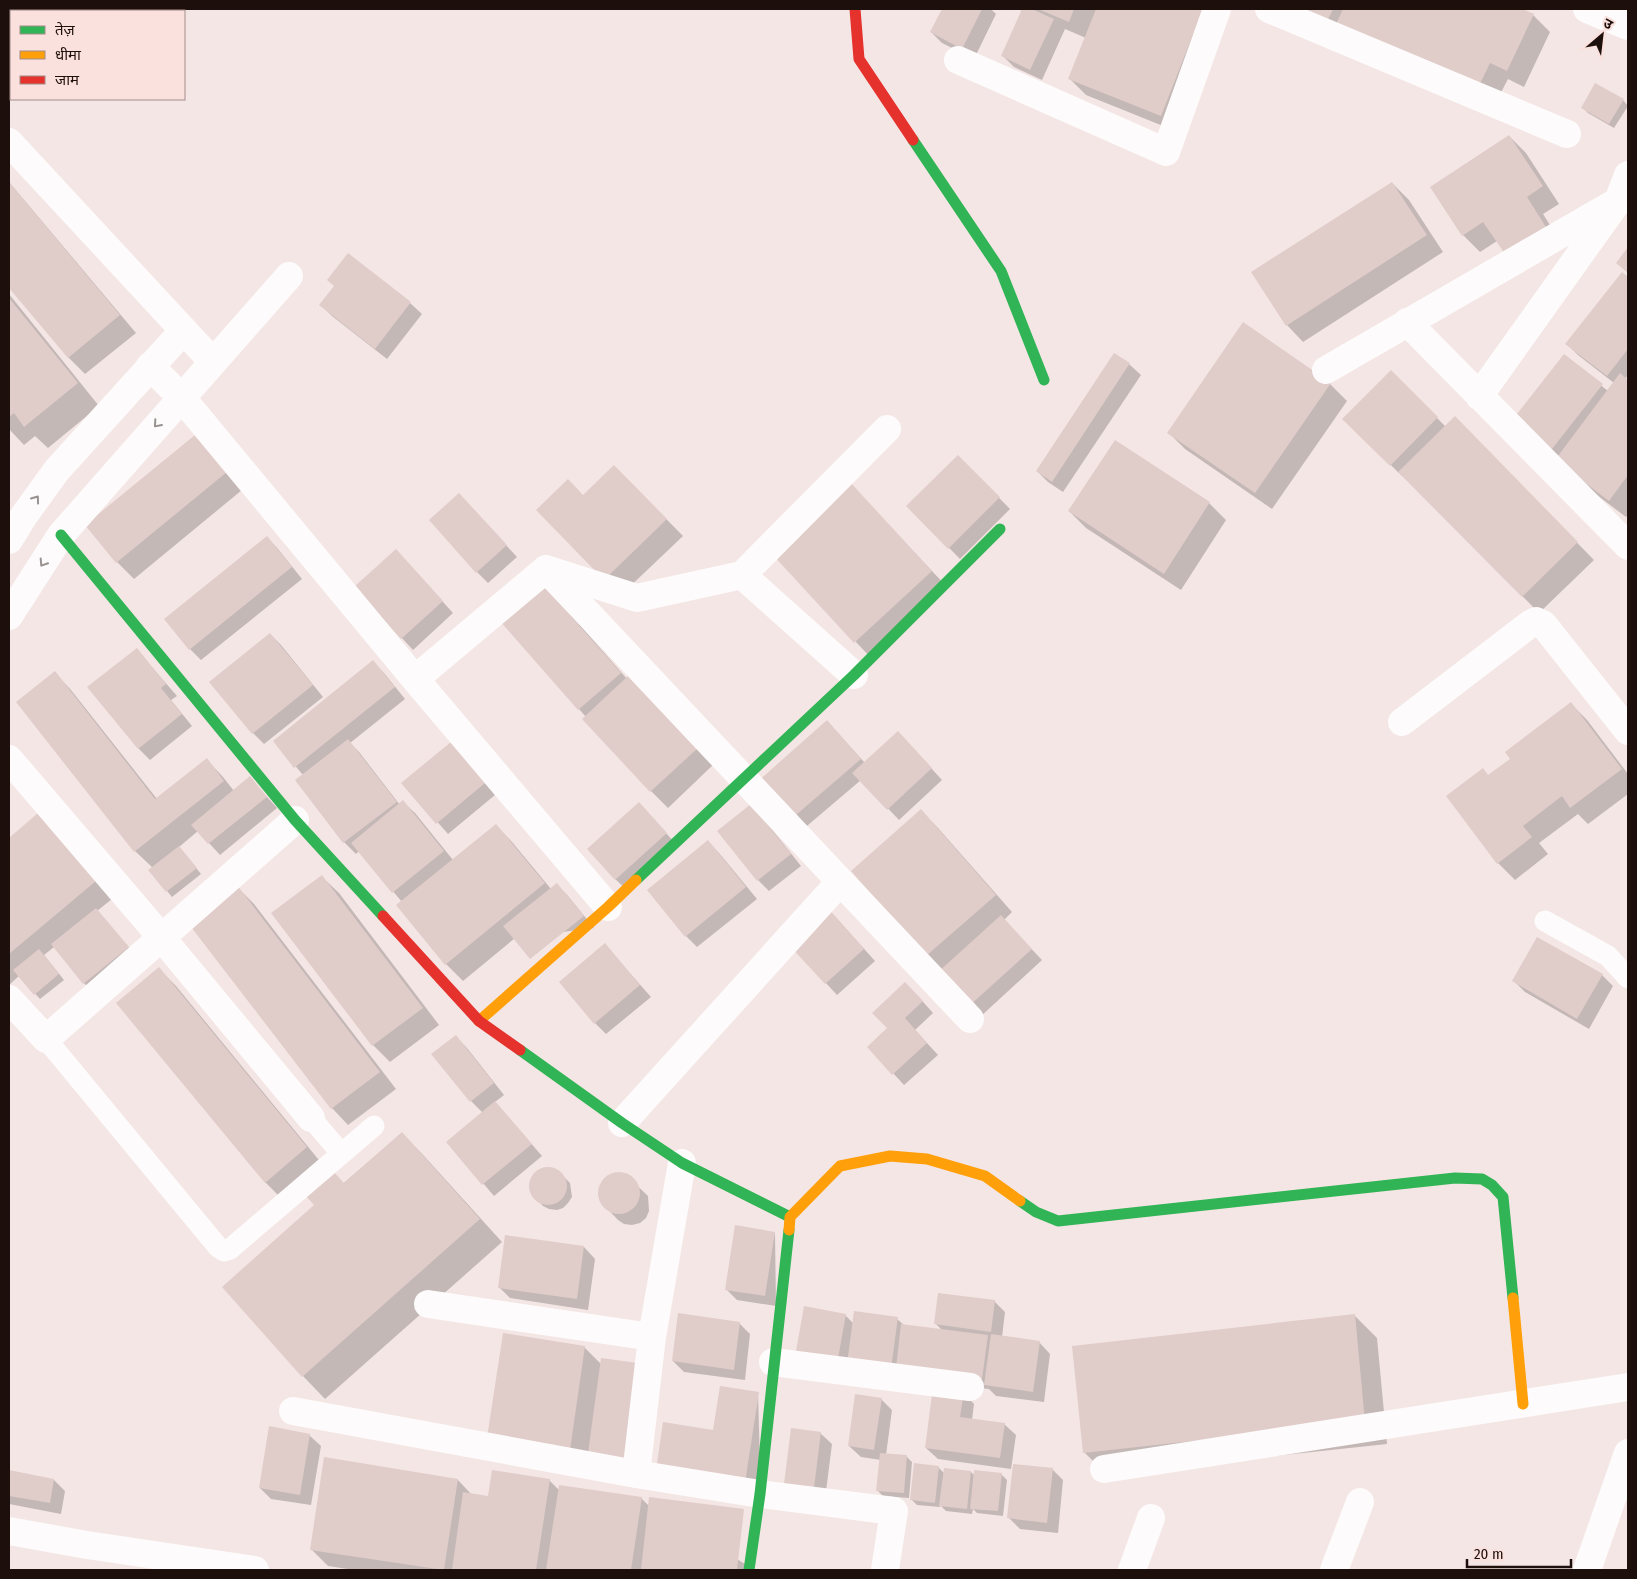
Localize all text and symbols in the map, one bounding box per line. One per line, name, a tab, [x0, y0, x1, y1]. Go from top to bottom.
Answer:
legend	[10, 10, 185, 100]
north arrow	[1577, 10, 1627, 60]
text: उ	[1600, 15, 1616, 34]
text: तेज़	[55, 21, 76, 39]
text: धीमा	[55, 46, 82, 64]
text: जाम	[55, 71, 80, 89]
one-way arrow	[154, 419, 163, 428]
one-way arrow	[30, 495, 39, 505]
one-way arrow	[39, 558, 49, 567]
scale bar	[1467, 1536, 1571, 1568]
text: 20 m	[1474, 1545, 1504, 1563]

